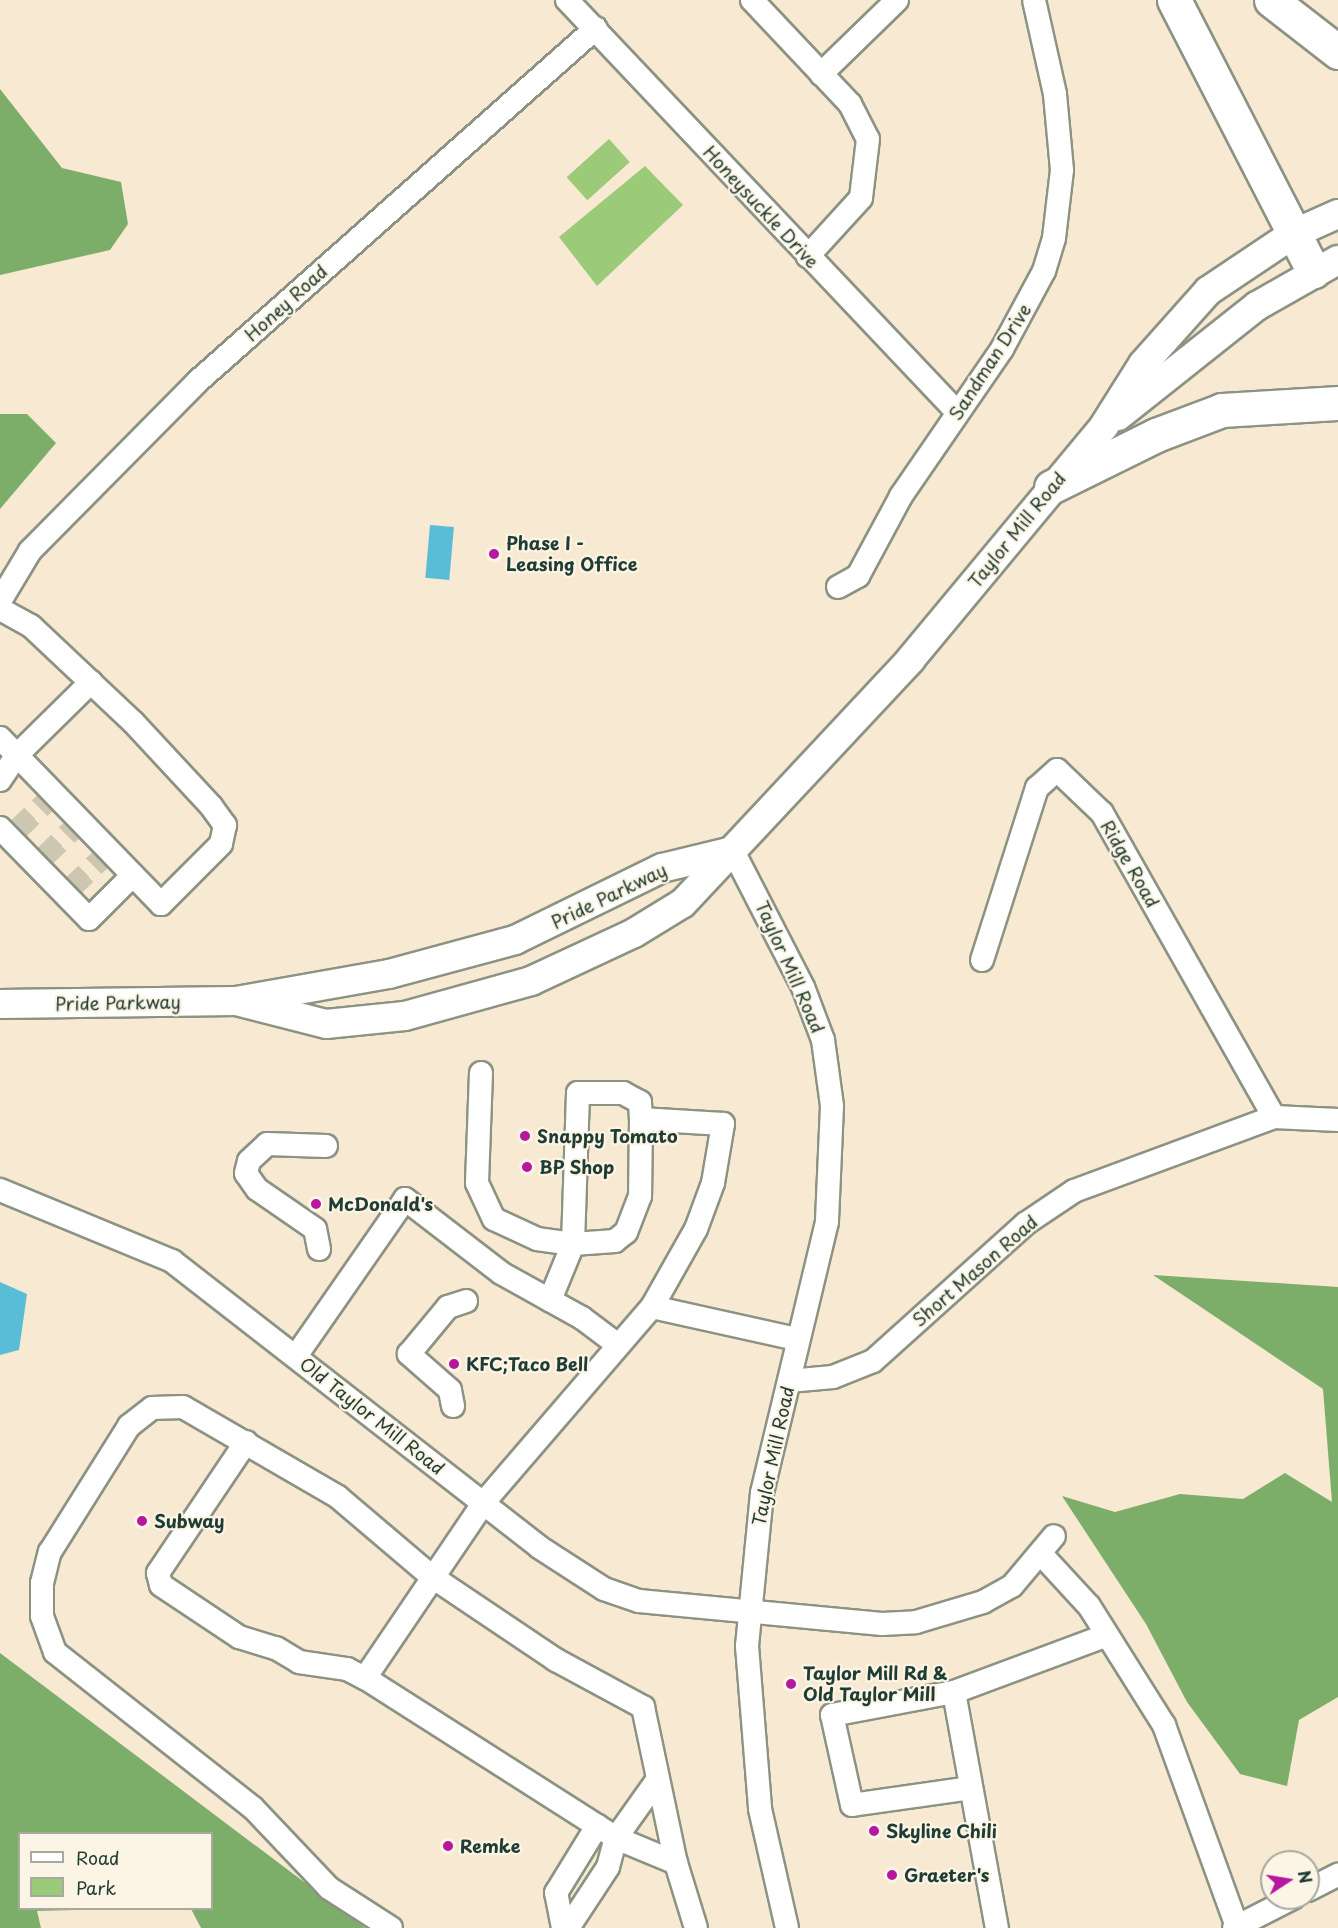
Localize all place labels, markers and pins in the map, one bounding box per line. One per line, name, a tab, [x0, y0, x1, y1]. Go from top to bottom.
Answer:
place label: Phase I - Leasing Office	[506, 533, 637, 576]
marker: Phase I - Leasing Office	[487, 547, 501, 561]
place label: Snappy Tomato	[537, 1125, 678, 1147]
marker: Snappy Tomato	[518, 1129, 532, 1143]
place label: BP Shop	[539, 1156, 614, 1178]
marker: BP Shop	[520, 1160, 534, 1174]
place label: McDonald's	[328, 1193, 433, 1215]
marker: McDonald's	[309, 1197, 323, 1211]
place label: KFC;Taco Bell	[466, 1353, 590, 1375]
marker: KFC;Taco Bell	[447, 1357, 461, 1371]
place label: Subway	[154, 1510, 224, 1532]
marker: Subway	[135, 1514, 149, 1528]
place label: Taylor Mill Rd & Old Taylor Mill	[803, 1663, 950, 1706]
marker: Taylor Mill Rd & Old Taylor Mill	[784, 1677, 798, 1691]
place label: Skyline Chili	[886, 1820, 999, 1842]
marker: Skyline Chili	[867, 1824, 881, 1838]
place label: Remke	[460, 1835, 520, 1857]
marker: Remke	[441, 1839, 455, 1853]
place label: Graeter's	[904, 1864, 989, 1886]
marker: Graeter's	[885, 1868, 899, 1882]

